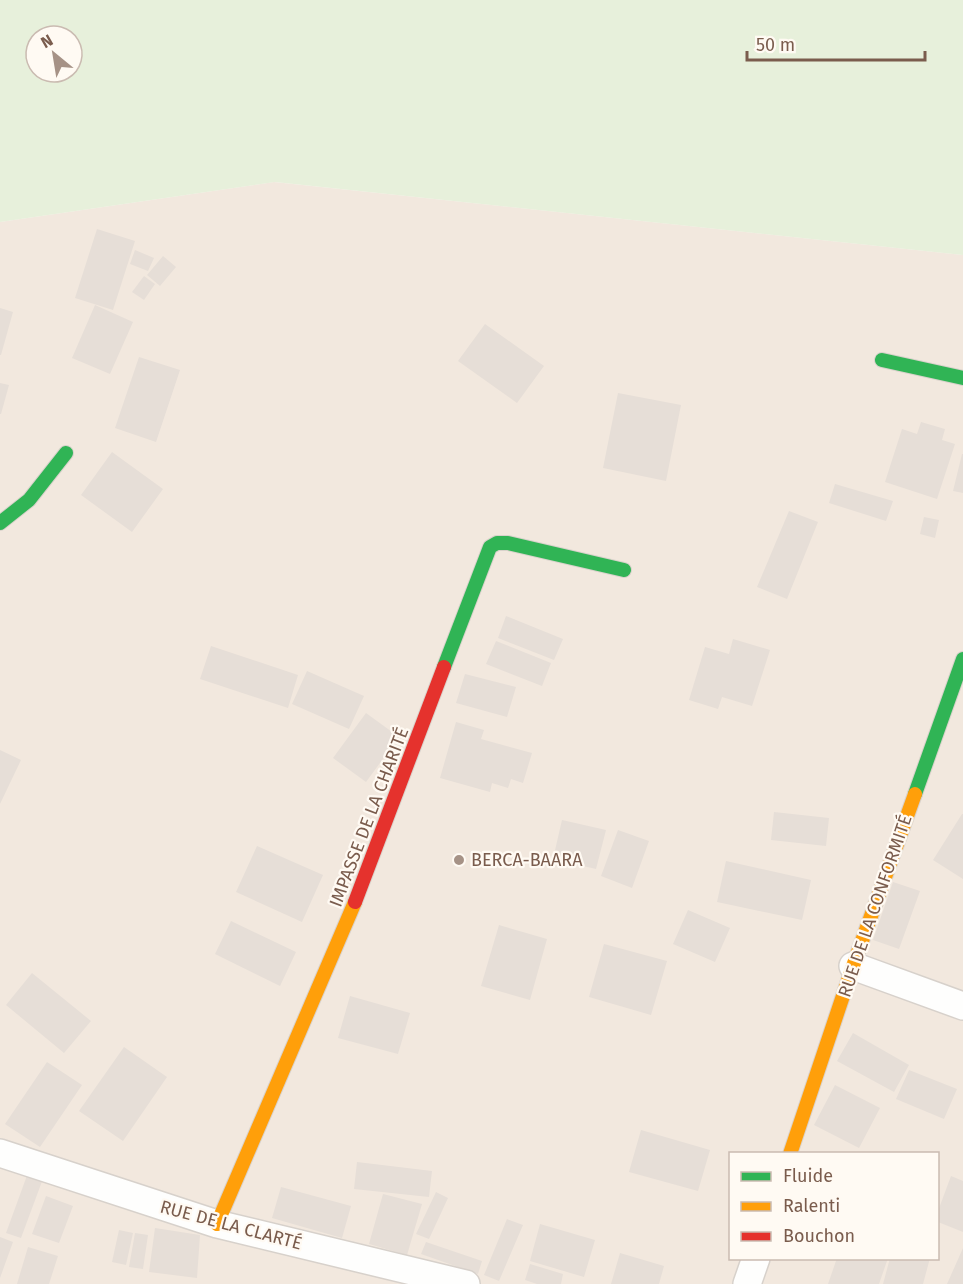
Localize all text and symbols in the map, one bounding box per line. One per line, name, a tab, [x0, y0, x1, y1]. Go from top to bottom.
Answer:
north arrow	[24, 24, 84, 84]
scale bar	[747, 24, 926, 62]
text: N	[37, 31, 56, 52]
text: 50 m	[756, 34, 795, 56]
street label: IMPASSE DE LA CHARITÉ	[324, 724, 413, 910]
street label: RUE DE LA CONFORMITÉ	[832, 811, 917, 1000]
place label: BERCA-BAARA	[471, 849, 583, 871]
marker: BERCA-BAARA	[452, 853, 466, 867]
legend	[729, 1152, 939, 1260]
text: Fluide	[783, 1165, 833, 1187]
street label: RUE DE LA CLARTÉ	[158, 1195, 305, 1255]
text: Ralenti	[783, 1195, 840, 1217]
text: Bouchon	[783, 1225, 855, 1247]

